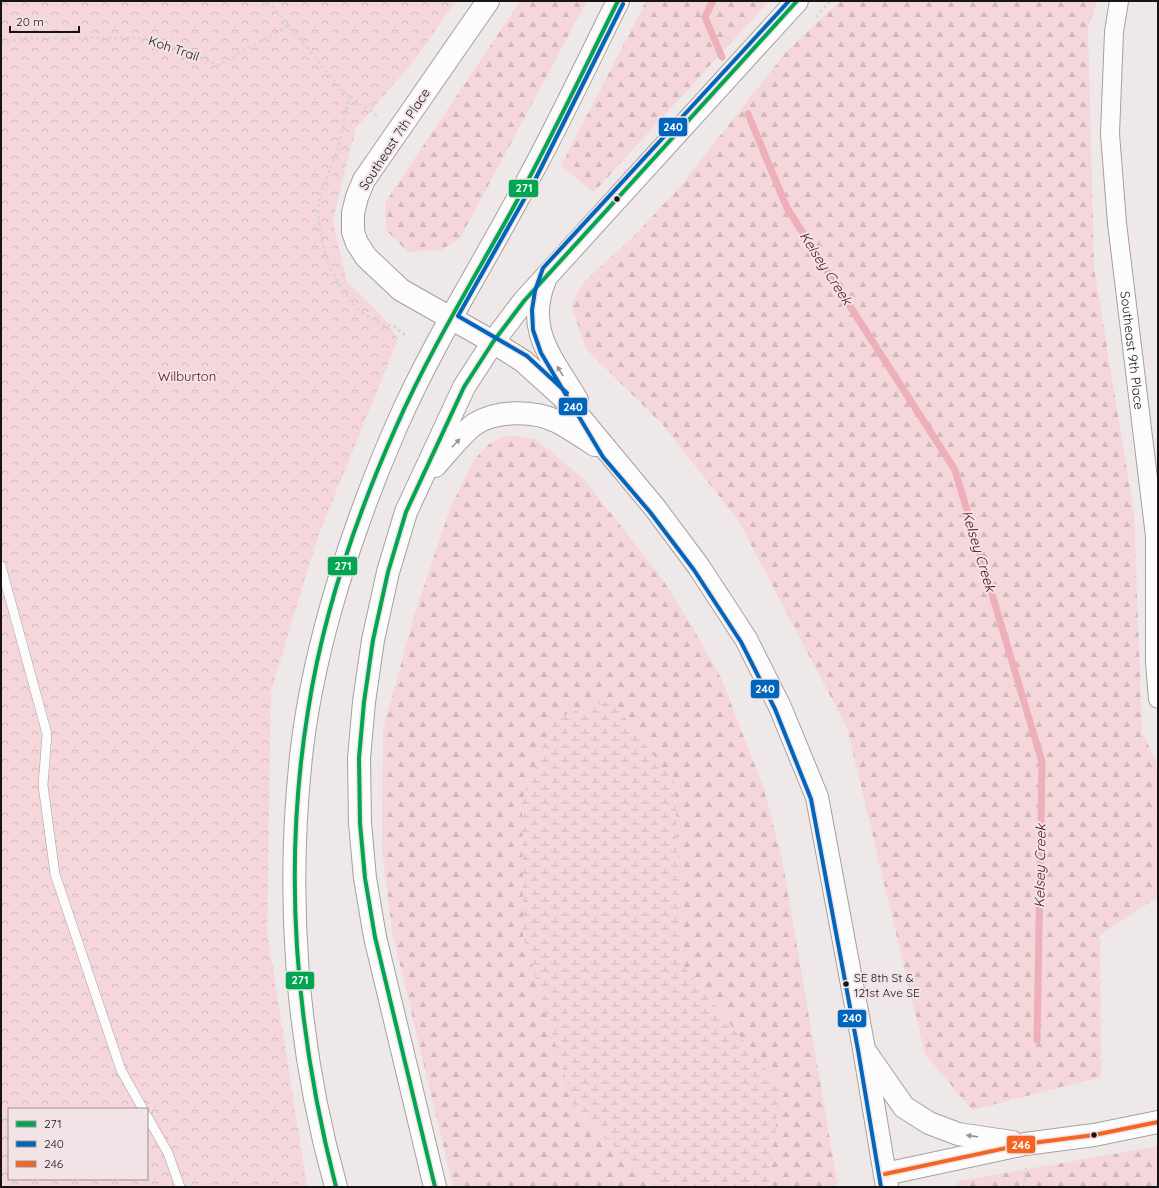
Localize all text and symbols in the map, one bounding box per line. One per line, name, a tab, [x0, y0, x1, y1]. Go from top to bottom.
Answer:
scale bar	[10, 8, 79, 34]
text: 20 m	[16, 14, 44, 29]
street label: Koh Trail	[146, 32, 202, 64]
street label: Southeast 7th Place	[355, 85, 433, 193]
line badge: 240	[658, 117, 688, 137]
text: 240	[663, 120, 683, 134]
line badge: 271	[508, 179, 539, 198]
text: 271	[515, 181, 533, 195]
unlabelled marker	[612, 194, 622, 204]
water label: Kelsey Creek	[796, 228, 857, 309]
street label: Southeast 9th Place	[1117, 290, 1148, 410]
one-way arrow	[556, 366, 564, 376]
park label: Wilburton	[158, 368, 216, 384]
line badge: 240	[558, 397, 588, 416]
text: 240	[563, 400, 583, 414]
one-way arrow	[452, 438, 461, 448]
water label: Kelsey Creek	[958, 508, 1000, 595]
line badge: 271	[327, 556, 358, 576]
text: 271	[334, 559, 352, 573]
line badge: 240	[750, 679, 780, 699]
text: 240	[755, 682, 775, 696]
water label: Kelsey Creek	[1030, 822, 1050, 908]
place label: SE 8th St & 121st Ave SE	[854, 970, 920, 1000]
line badge: 271	[285, 971, 315, 990]
text: 271	[291, 973, 309, 987]
marker: SE 8th St & 121st Ave SE	[841, 979, 851, 989]
line badge: 240	[837, 1009, 867, 1028]
text: 240	[842, 1011, 862, 1025]
legend	[8, 1108, 148, 1180]
text: 271	[44, 1116, 62, 1131]
unlabelled marker	[1089, 1130, 1099, 1140]
one-way arrow	[966, 1133, 978, 1139]
line badge: 246	[1006, 1135, 1036, 1154]
text: 240	[44, 1136, 64, 1151]
text: 246	[1012, 1138, 1030, 1152]
text: 246	[44, 1156, 64, 1171]

